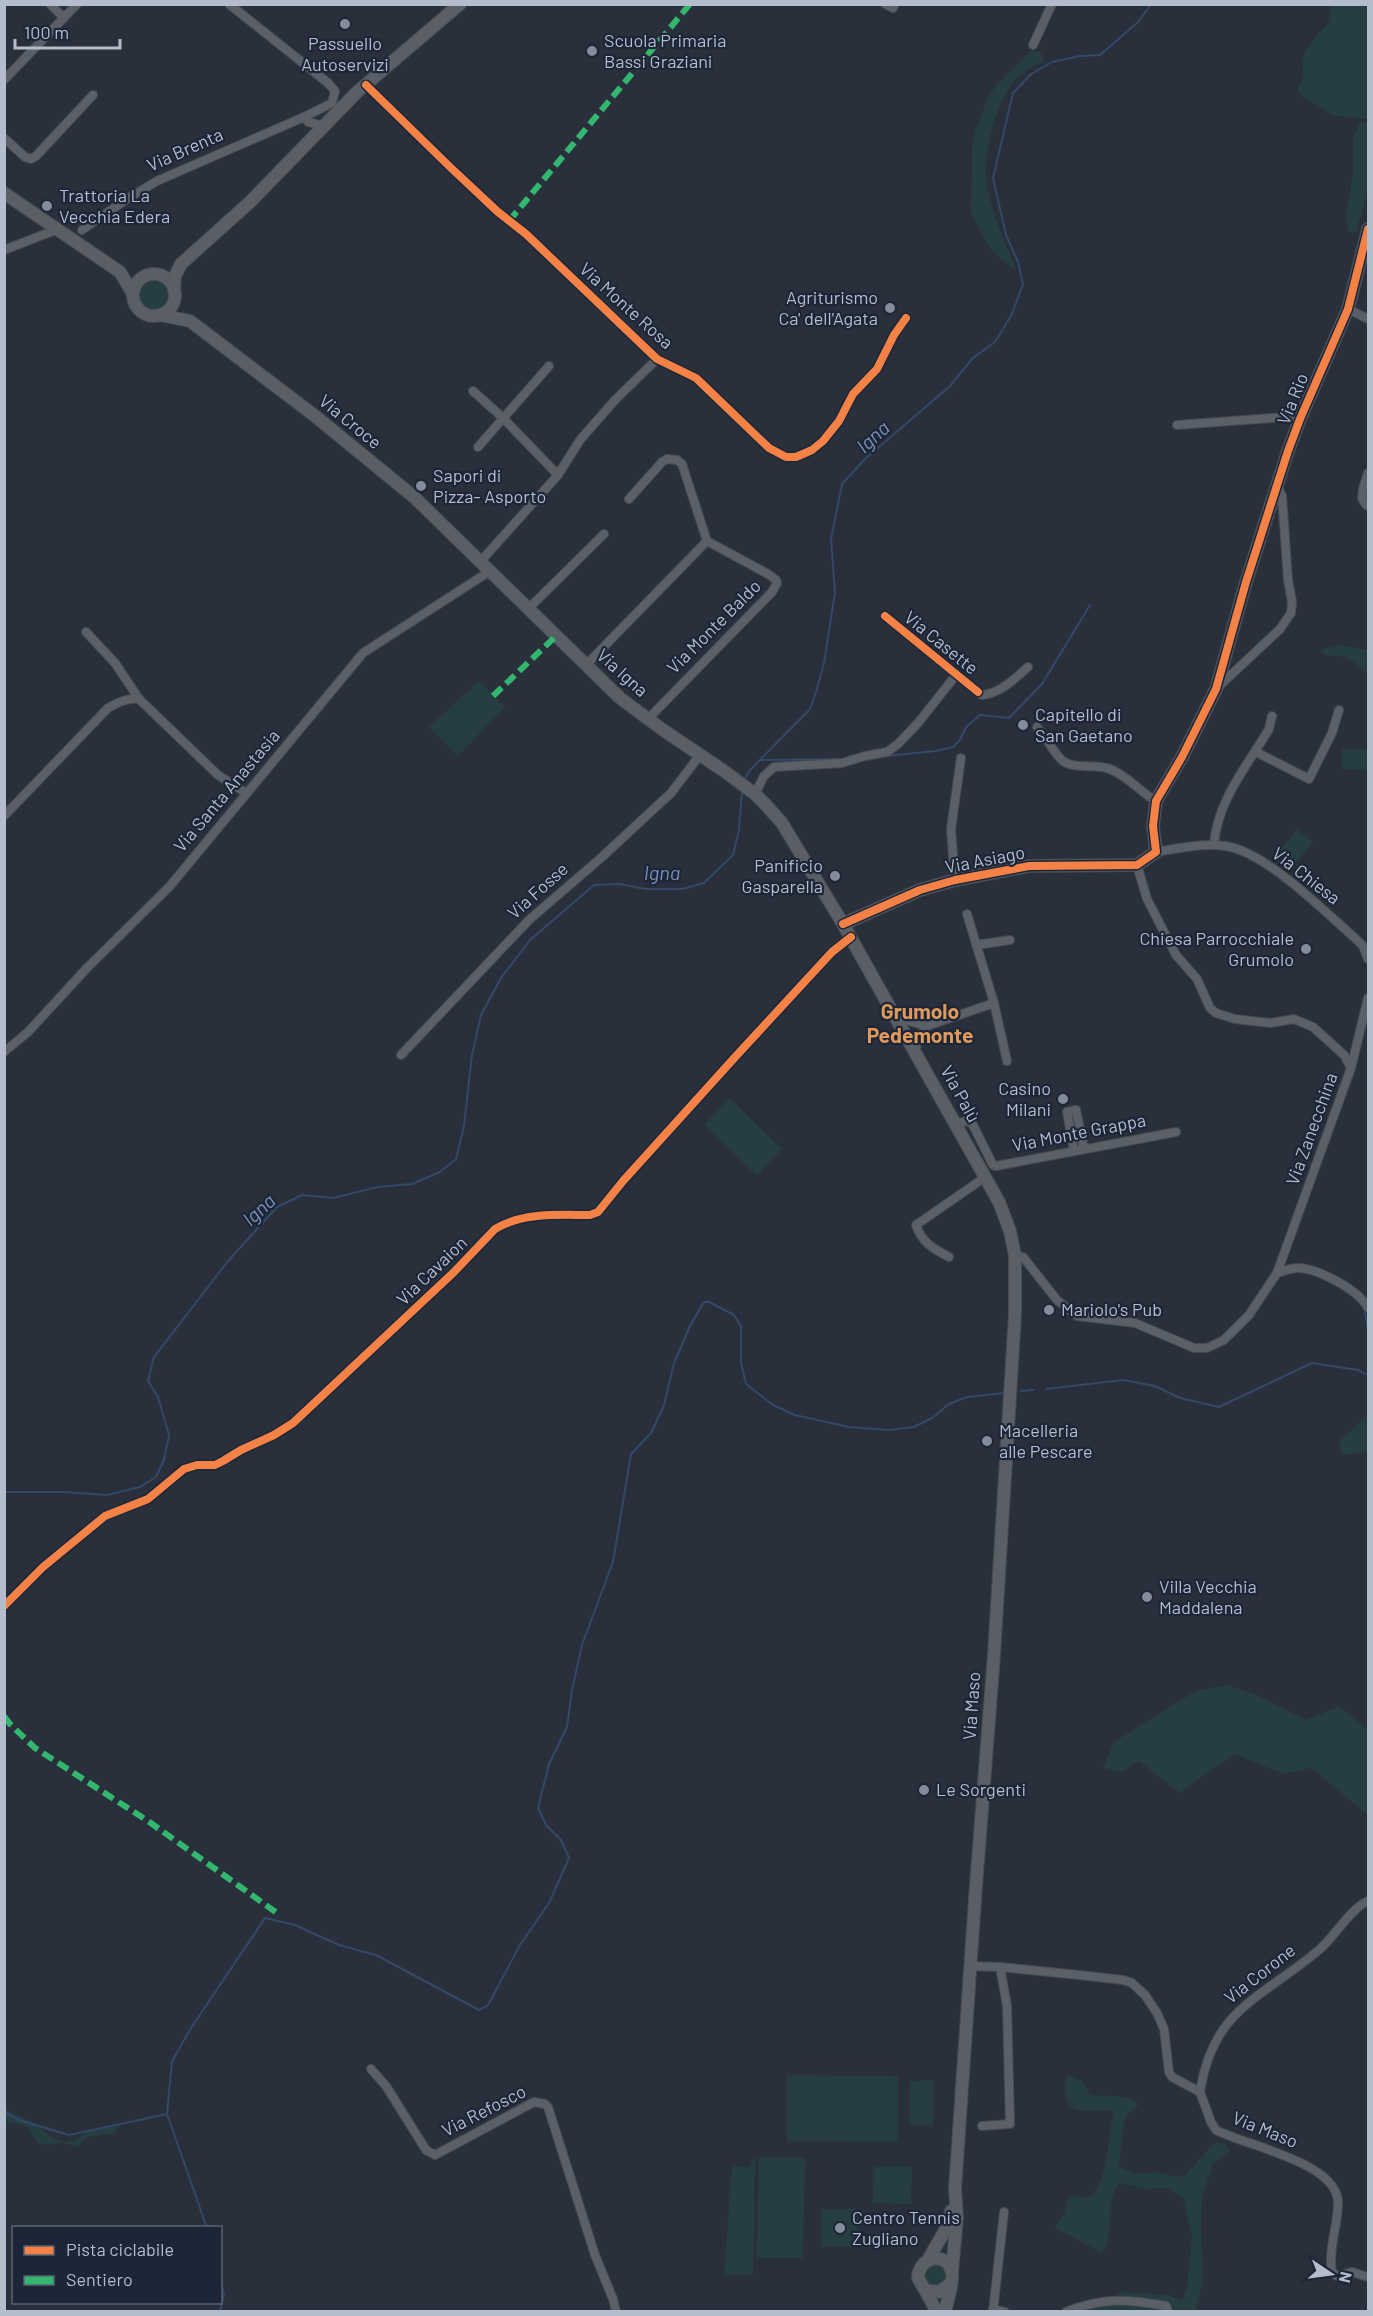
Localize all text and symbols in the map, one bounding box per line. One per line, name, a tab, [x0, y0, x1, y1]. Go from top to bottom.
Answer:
scale bar	[15, 12, 120, 50]
marker: Passuello Autoservizi	[338, 17, 352, 31]
text: 100 m	[24, 21, 69, 43]
place label: Scuola Primaria Bassi Graziani	[604, 29, 727, 72]
place label: Passuello Autoservizi	[301, 32, 389, 75]
marker: Scuola Primaria Bassi Graziani	[585, 44, 599, 58]
street label: Via Brenta	[143, 123, 226, 176]
place label: Trattoria La Vecchia Edera	[59, 184, 170, 227]
marker: Trattoria La Vecchia Edera	[40, 199, 54, 213]
street label: Via Monte Rosa	[575, 257, 678, 353]
place label: Agriturismo Ca' dell'Agata	[778, 286, 878, 329]
marker: Agriturismo Ca' dell'Agata	[883, 301, 897, 315]
street label: Via Rio	[1272, 370, 1312, 428]
street label: Via Croce	[315, 389, 386, 453]
water label: Igna	[851, 415, 894, 457]
place label: Sapori di Pizza- Asporto	[433, 464, 546, 507]
marker: Sapori di Pizza- Asporto	[414, 479, 428, 493]
street label: Via Monte Baldo	[662, 575, 765, 678]
street label: Via Casette	[900, 606, 983, 679]
street label: Via Igna	[593, 644, 653, 701]
place label: Capitello di San Gaetano	[1035, 703, 1133, 746]
marker: Capitello di San Gaetano	[1016, 718, 1030, 732]
street label: Via Santa Anastasia	[169, 725, 284, 856]
street label: Via Asiago	[943, 841, 1027, 878]
street label: Via Chiesa	[1268, 842, 1345, 909]
place label: Panificio Gasparella	[742, 854, 823, 897]
street label: Via Fosse	[502, 857, 572, 923]
water label: Igna	[644, 860, 680, 884]
marker: Panificio Gasparella	[828, 869, 842, 883]
place label: Chiesa Parrocchiale Grumolo	[1139, 927, 1294, 970]
marker: Chiesa Parrocchiale Grumolo	[1299, 942, 1313, 956]
district label: Grumolo Pedemonte	[867, 998, 973, 1047]
street label: Via Palù	[936, 1061, 985, 1126]
street label: Via Zanecchina	[1281, 1069, 1342, 1188]
place label: Casino Milani	[998, 1077, 1051, 1120]
marker: Casino Milani	[1056, 1092, 1070, 1106]
street label: Via Monte Grappa	[1010, 1108, 1147, 1156]
water label: Igna	[237, 1188, 280, 1230]
street label: Via Cavaion	[391, 1231, 471, 1309]
place label: Mariolo's Pub	[1061, 1298, 1162, 1320]
marker: Mariolo's Pub	[1042, 1303, 1056, 1317]
place label: Macelleria alle Pescare	[999, 1419, 1093, 1462]
marker: Macelleria alle Pescare	[980, 1434, 994, 1448]
place label: Villa Vecchia Maddalena	[1159, 1575, 1257, 1618]
marker: Villa Vecchia Maddalena	[1140, 1590, 1154, 1604]
street label: Via Maso	[958, 1671, 984, 1741]
place label: Le Sorgenti	[936, 1778, 1026, 1800]
marker: Le Sorgenti	[917, 1783, 931, 1797]
street label: Via Corone	[1219, 1939, 1299, 2008]
street label: Via Refosco	[438, 2080, 529, 2141]
street label: Via Maso	[1229, 2106, 1301, 2152]
place label: Centro Tennis Zugliano	[852, 2206, 960, 2249]
marker: Centro Tennis Zugliano	[833, 2221, 847, 2235]
legend	[12, 2226, 222, 2304]
text: Pista ciclabile	[66, 2238, 174, 2260]
north arrow	[1301, 2244, 1361, 2304]
text: Sentiero	[66, 2268, 133, 2290]
text: N	[1336, 2270, 1357, 2285]

